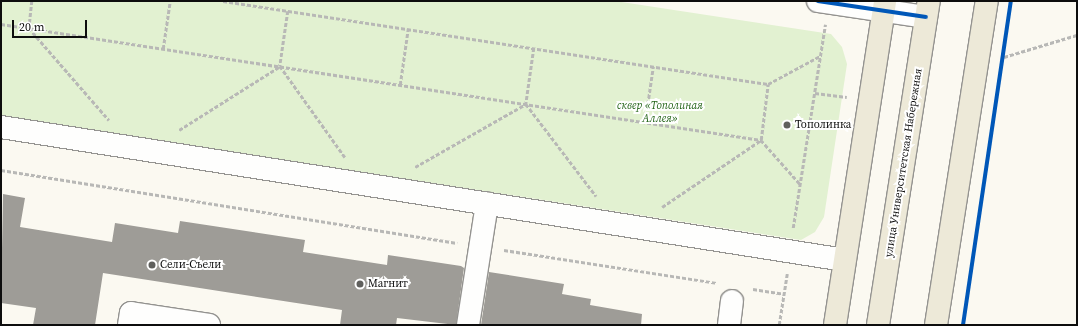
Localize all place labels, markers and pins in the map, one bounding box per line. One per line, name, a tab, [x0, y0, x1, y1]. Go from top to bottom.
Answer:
place label: Тополинка	[795, 118, 851, 132]
marker: Тополинка	[782, 120, 792, 130]
place label: Сели-Съели	[160, 258, 221, 272]
marker: Сели-Съели	[147, 260, 157, 270]
place label: Магнит	[368, 277, 408, 291]
marker: Магнит	[355, 279, 365, 289]

